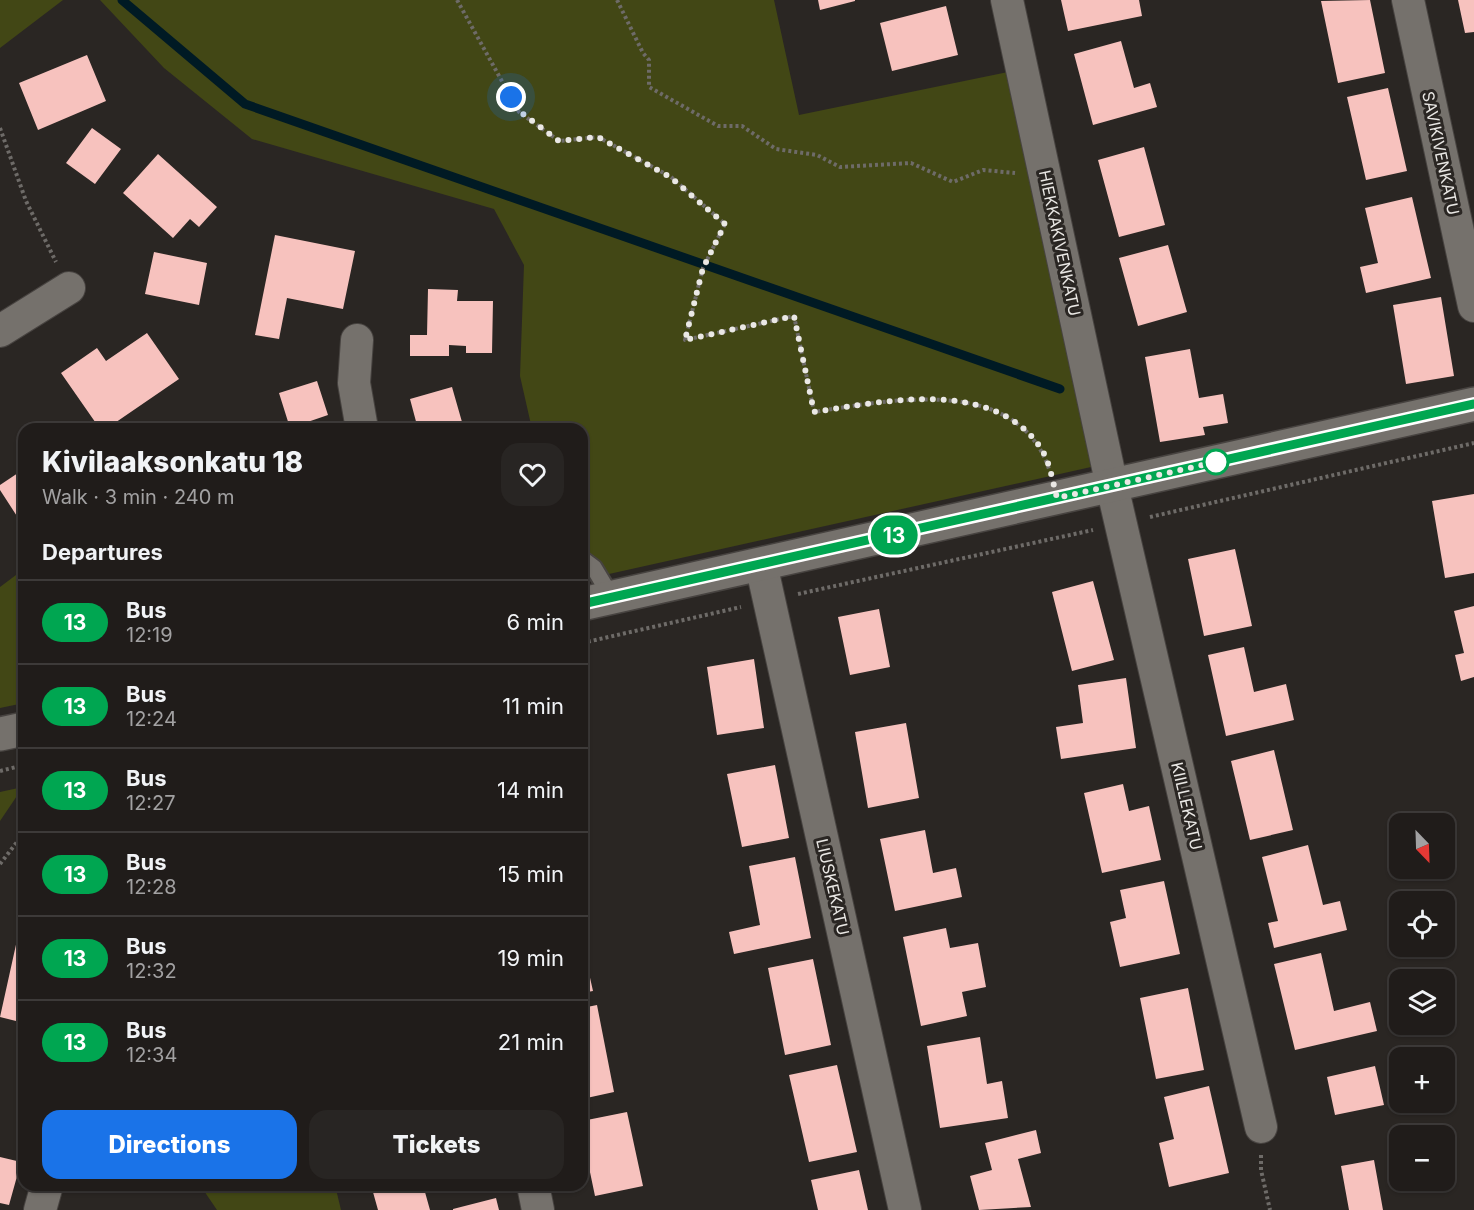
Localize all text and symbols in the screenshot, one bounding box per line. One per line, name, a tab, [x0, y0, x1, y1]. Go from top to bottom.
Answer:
your location	[496, 82, 526, 112]
street label: SAVIKIVENKATU	[1418, 89, 1464, 217]
street label: HIEKKAKIVENKATU	[1035, 168, 1085, 318]
button: heart	[501, 443, 564, 506]
text: Kivilaaksonkatu 18	[42, 445, 303, 479]
unlabelled marker	[1203, 449, 1229, 475]
text: Walk · 3 min · 240 m	[42, 485, 235, 509]
line badge: 13	[867, 516, 921, 554]
text: 13	[883, 523, 905, 548]
text: Departures	[42, 539, 163, 565]
text: Bus	[126, 597, 167, 623]
text: 6 min	[507, 609, 564, 635]
text: 13	[64, 610, 86, 635]
text: 12:19	[126, 623, 173, 647]
text: Bus	[126, 681, 167, 707]
text: 11 min	[502, 693, 564, 719]
text: 13	[64, 694, 86, 719]
text: 12:24	[126, 707, 177, 731]
street label: KIILLEKATU	[1167, 760, 1207, 852]
text: Bus	[126, 765, 167, 791]
text: 14 min	[497, 777, 564, 803]
text: 13	[64, 778, 86, 803]
text: 12:27	[126, 791, 176, 815]
north arrow	[1389, 813, 1455, 879]
map controls	[1389, 813, 1455, 1191]
street label: LIUSKEKATU	[812, 837, 854, 937]
text: Bus	[126, 849, 167, 875]
text: 15 min	[498, 861, 564, 887]
text: 13	[64, 862, 86, 887]
text: 12:28	[126, 875, 177, 899]
button: locate	[1389, 891, 1455, 957]
text: Bus	[126, 933, 167, 959]
text: 19 min	[498, 945, 564, 971]
text: 13	[64, 946, 86, 971]
text: 12:32	[126, 959, 177, 983]
button: layers	[1389, 969, 1455, 1035]
text: Bus	[126, 1017, 167, 1043]
text: 21 min	[498, 1029, 564, 1055]
text: 13	[64, 1030, 86, 1055]
text: 12:34	[126, 1043, 177, 1067]
button: +	[1389, 1047, 1455, 1113]
button: Directions	[42, 1110, 297, 1179]
button: Tickets	[309, 1110, 564, 1179]
button: −	[1389, 1125, 1455, 1191]

